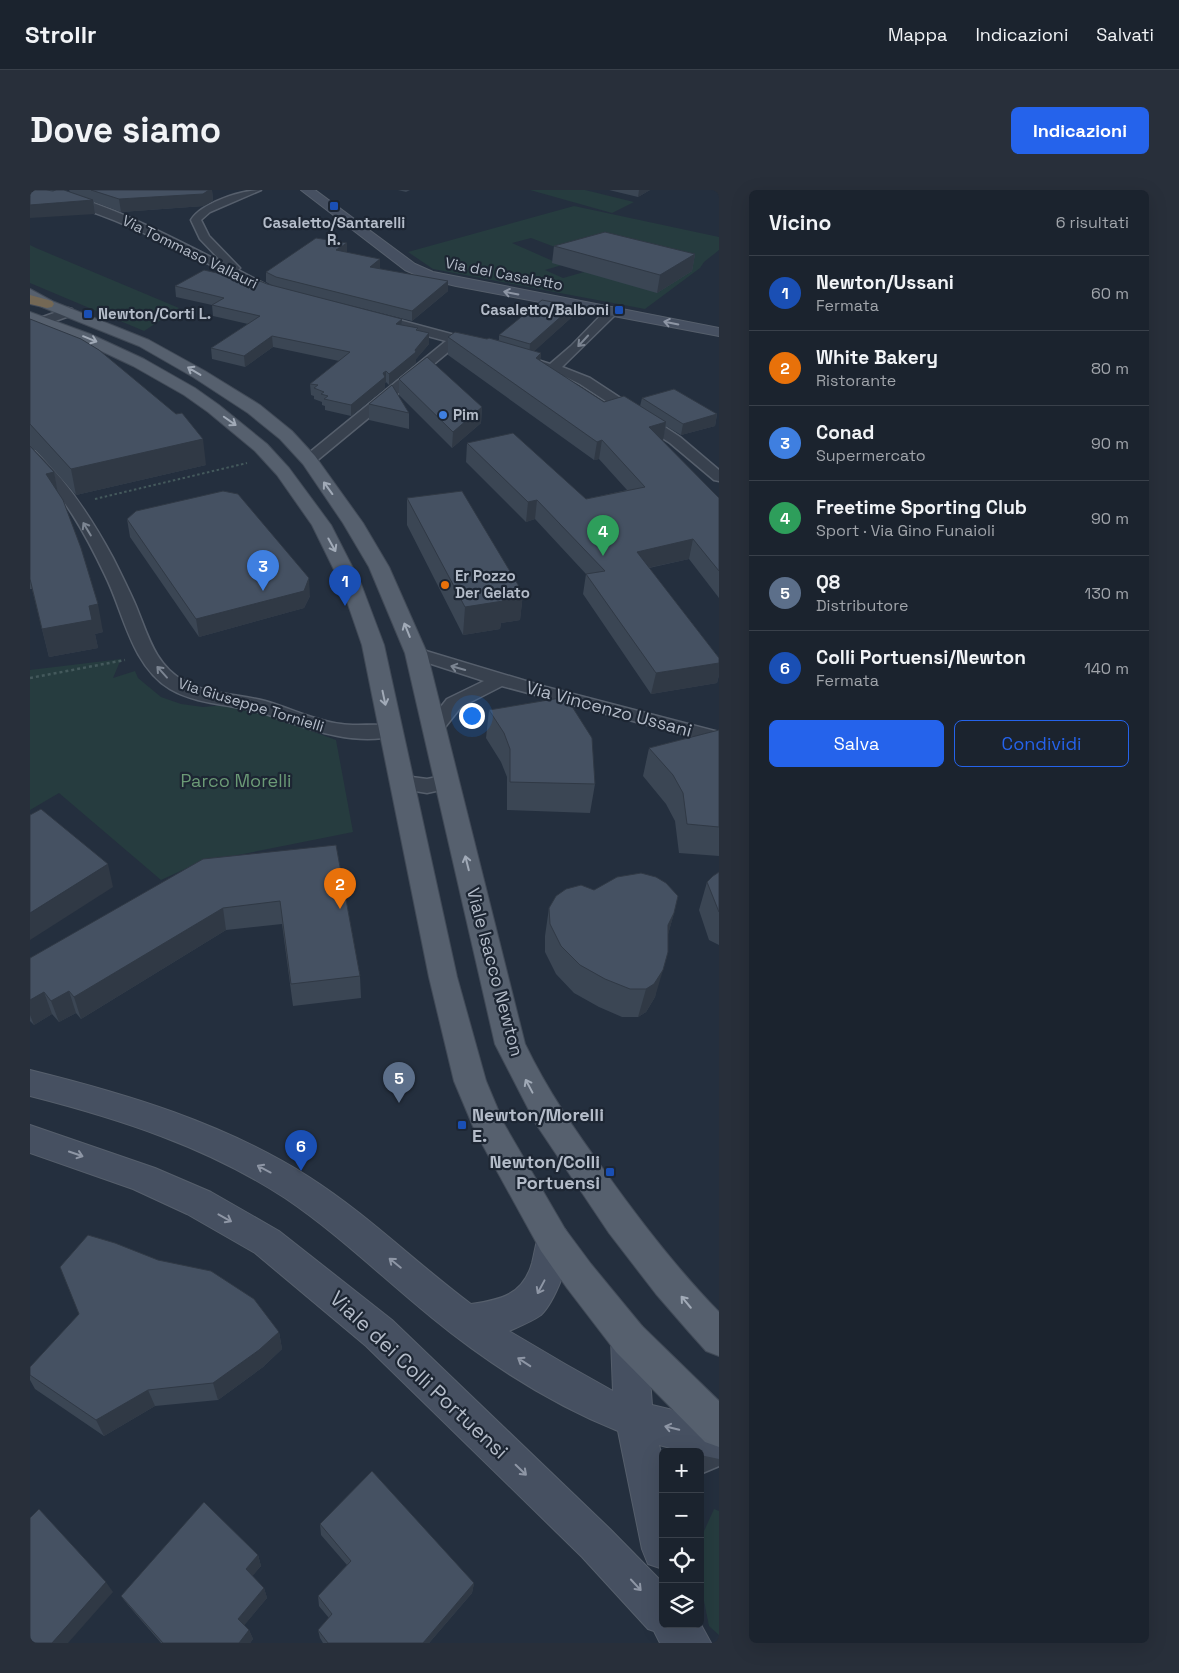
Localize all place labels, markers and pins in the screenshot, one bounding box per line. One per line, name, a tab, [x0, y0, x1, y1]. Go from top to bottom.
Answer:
marker: Casaletto/Santarelli R.	[328, 200, 340, 212]
place label: Casaletto/Santarelli R.	[263, 213, 405, 249]
place label: Casaletto/Balboni	[480, 300, 609, 319]
place label: Newton/Corti L.	[98, 304, 211, 323]
marker: Casaletto/Balboni	[613, 304, 625, 316]
marker: Newton/Corti L.	[82, 308, 94, 320]
place label: Pim	[453, 405, 479, 424]
marker: Pim	[437, 409, 449, 421]
pin: 4	[587, 515, 619, 556]
pin: 3	[247, 550, 279, 591]
pin: 1	[329, 565, 361, 606]
place label: Er Pozzo Der Gelato	[455, 566, 530, 602]
marker: Er Pozzo Der Gelato	[439, 579, 451, 591]
pin: 2	[324, 868, 356, 909]
pin: 5	[383, 1062, 415, 1103]
place label: Newton/Morelli E.	[472, 1103, 604, 1147]
marker: Newton/Morelli E.	[456, 1119, 468, 1131]
pin: 6	[285, 1130, 317, 1171]
place label: Newton/Colli Portuensi	[490, 1150, 600, 1194]
marker: Newton/Colli Portuensi	[604, 1166, 616, 1178]

